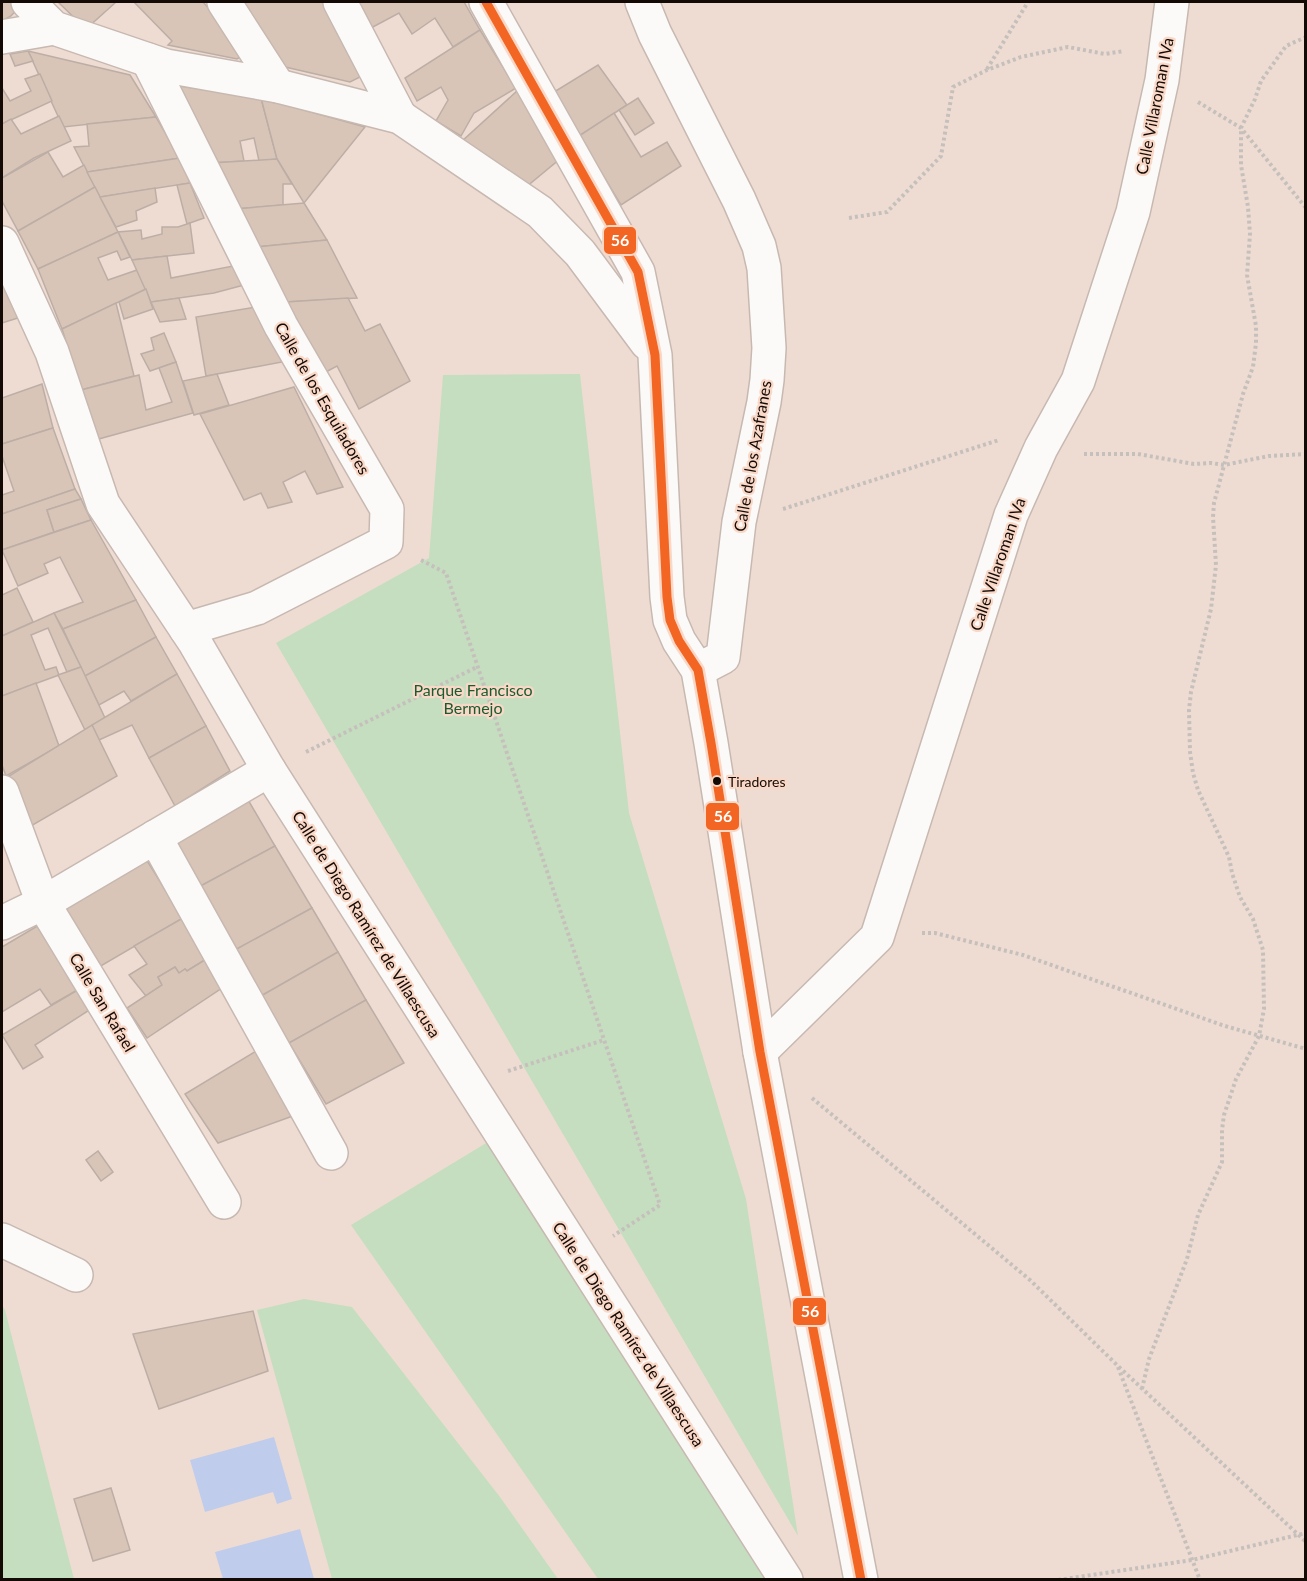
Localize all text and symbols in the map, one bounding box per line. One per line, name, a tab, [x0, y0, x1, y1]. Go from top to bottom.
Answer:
street label: Calle Villaroman IVa	[1131, 36, 1177, 176]
line badge: 56	[603, 226, 637, 255]
text: 56	[611, 230, 629, 249]
street label: Calle de los Esquiladores	[272, 319, 374, 478]
street label: Calle de los Azafranes	[729, 379, 775, 533]
street label: Calle Villaroman IVa	[965, 495, 1029, 633]
park label: Parque Francisco Bermejo	[413, 680, 533, 717]
place label: Tiradores	[728, 773, 786, 790]
marker: Tiradores	[711, 775, 723, 787]
line badge: 56	[705, 802, 740, 831]
text: 56	[714, 806, 732, 825]
street label: Calle de Diego Ramírez de Villaescusa	[289, 807, 445, 1041]
street label: Calle San Rafael	[66, 949, 140, 1055]
street label: Calle de Diego Ramírez de Villaescusa	[549, 1218, 709, 1450]
line badge: 56	[792, 1297, 827, 1326]
text: 56	[801, 1301, 819, 1320]

